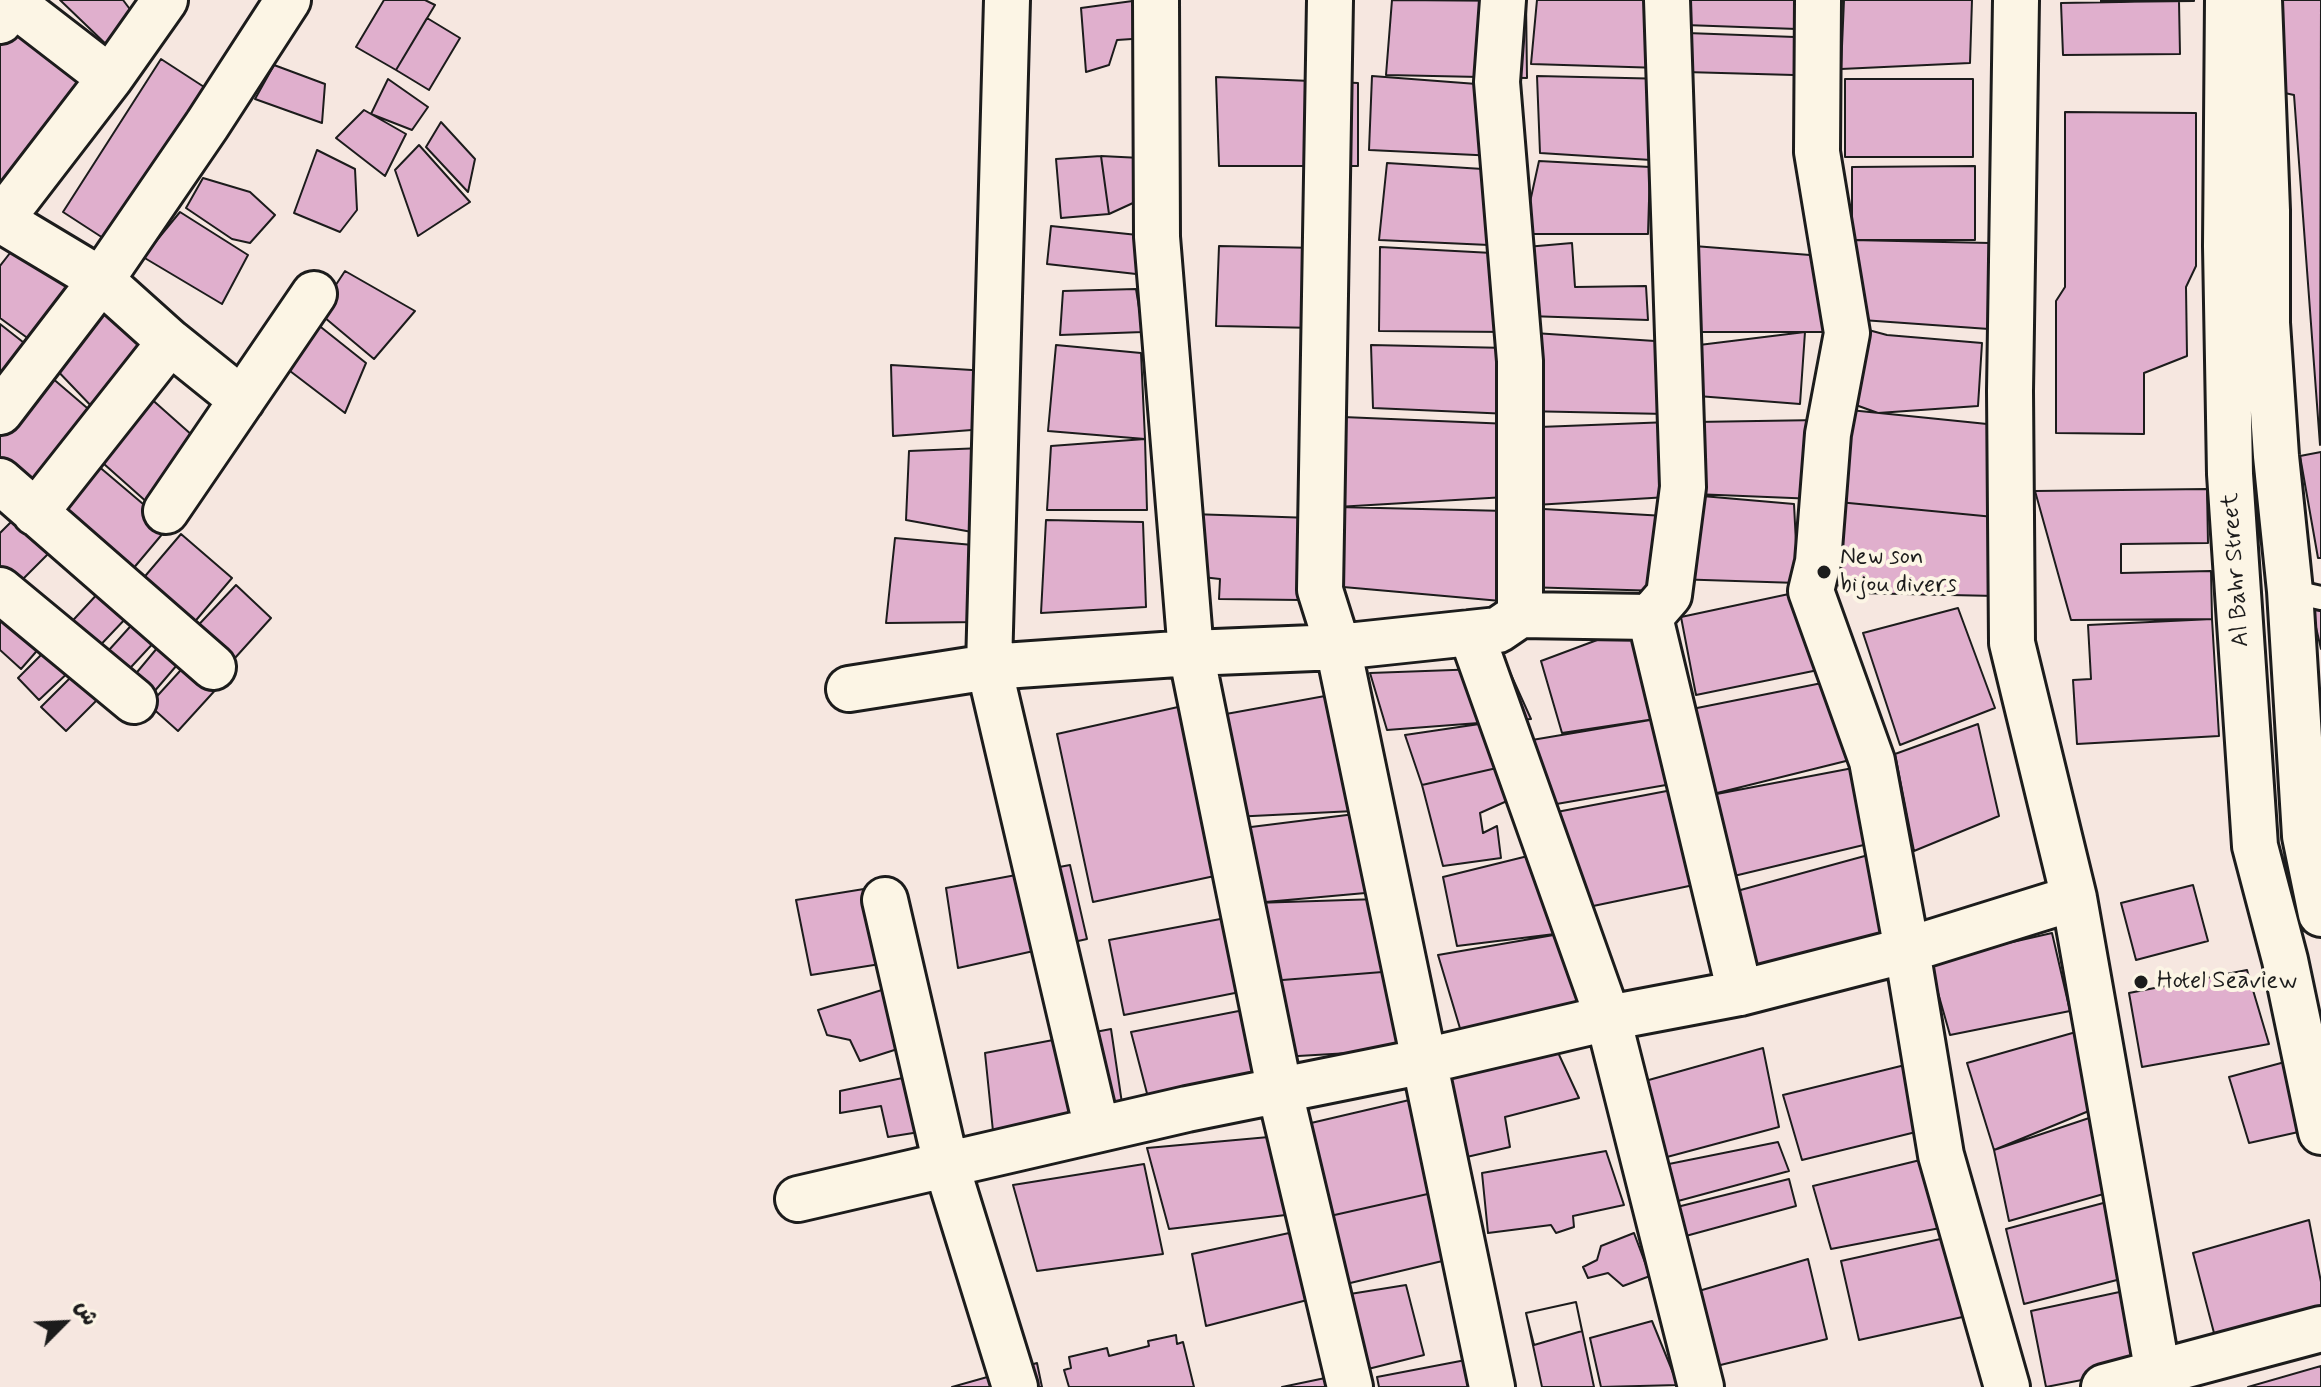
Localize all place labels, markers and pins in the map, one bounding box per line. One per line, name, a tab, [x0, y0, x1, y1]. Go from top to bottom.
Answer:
place label: New son bijou divers	[1840, 544, 1957, 600]
marker: New son bijou divers	[1815, 563, 1833, 581]
place label: Hotel Seaview	[2157, 968, 2297, 996]
marker: Hotel Seaview	[2132, 973, 2150, 991]

